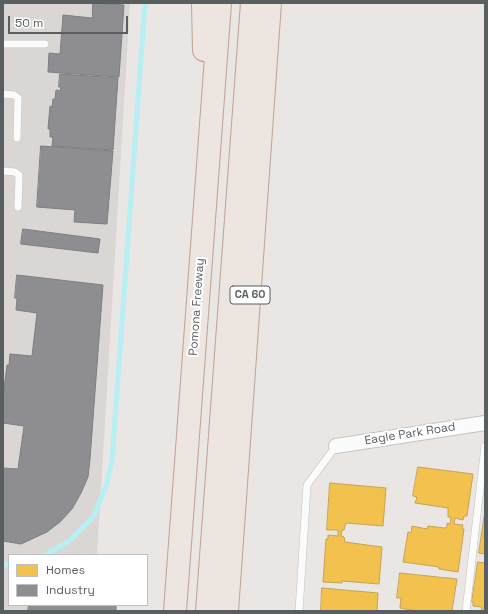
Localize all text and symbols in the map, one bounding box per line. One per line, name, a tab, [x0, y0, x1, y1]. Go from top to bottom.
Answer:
scale bar	[10, 8, 130, 34]
text: 50 m	[15, 15, 43, 31]
street label: Pomona Freeway	[186, 258, 208, 356]
road number: CA 60	[230, 286, 270, 304]
street label: Eagle Park Road	[364, 420, 456, 448]
legend	[8, 554, 148, 606]
text: Homes	[46, 562, 85, 578]
text: Industry	[46, 582, 95, 598]

